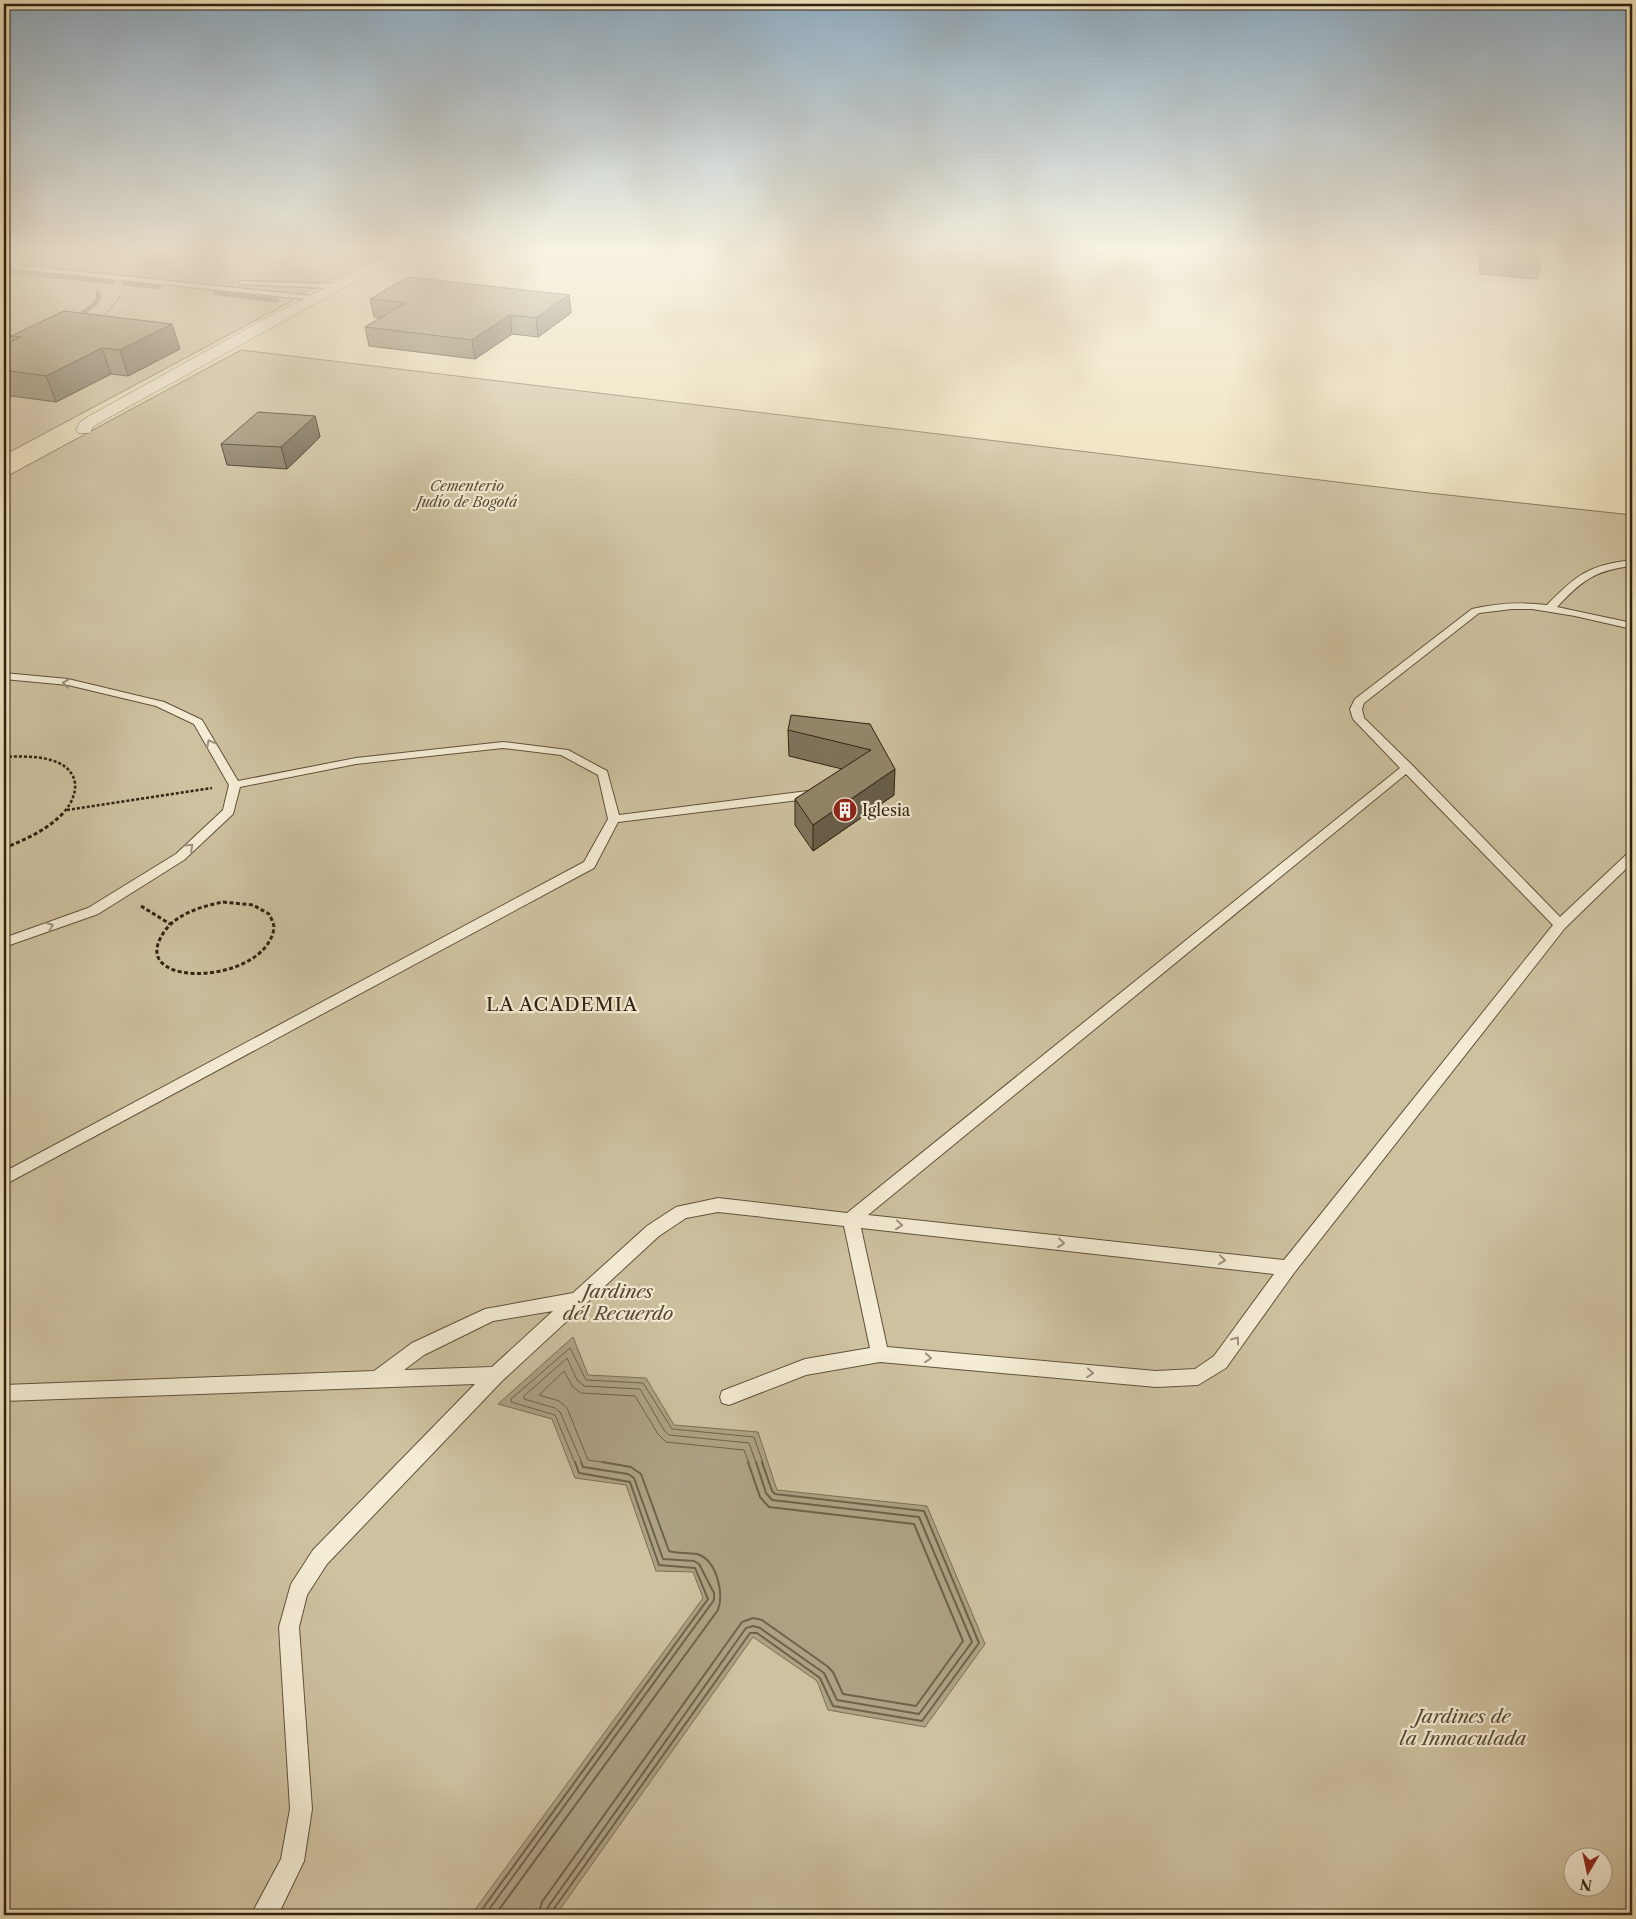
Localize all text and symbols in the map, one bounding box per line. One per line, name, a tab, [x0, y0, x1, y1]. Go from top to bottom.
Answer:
park label: Cementerio Judío de Bogotá	[413, 477, 518, 511]
one-way arrow	[62, 678, 70, 688]
one-way arrow	[206, 739, 216, 748]
building icon: Iglesia	[832, 797, 858, 823]
place label: Iglesia	[862, 800, 911, 820]
one-way arrow	[185, 844, 194, 853]
one-way arrow	[45, 922, 53, 932]
district label: LA ACADEMIA	[486, 993, 638, 1016]
one-way arrow	[896, 1219, 904, 1230]
one-way arrow	[1057, 1237, 1065, 1248]
one-way arrow	[1219, 1254, 1227, 1265]
park label: Jardines del Recuerdo	[563, 1280, 673, 1325]
one-way arrow	[1230, 1336, 1239, 1346]
one-way arrow	[924, 1353, 932, 1364]
one-way arrow	[1086, 1367, 1094, 1378]
park label: Jardines de la Inmaculada	[1400, 1705, 1527, 1750]
north arrow	[1564, 1846, 1614, 1896]
text: N	[1579, 1875, 1593, 1895]

